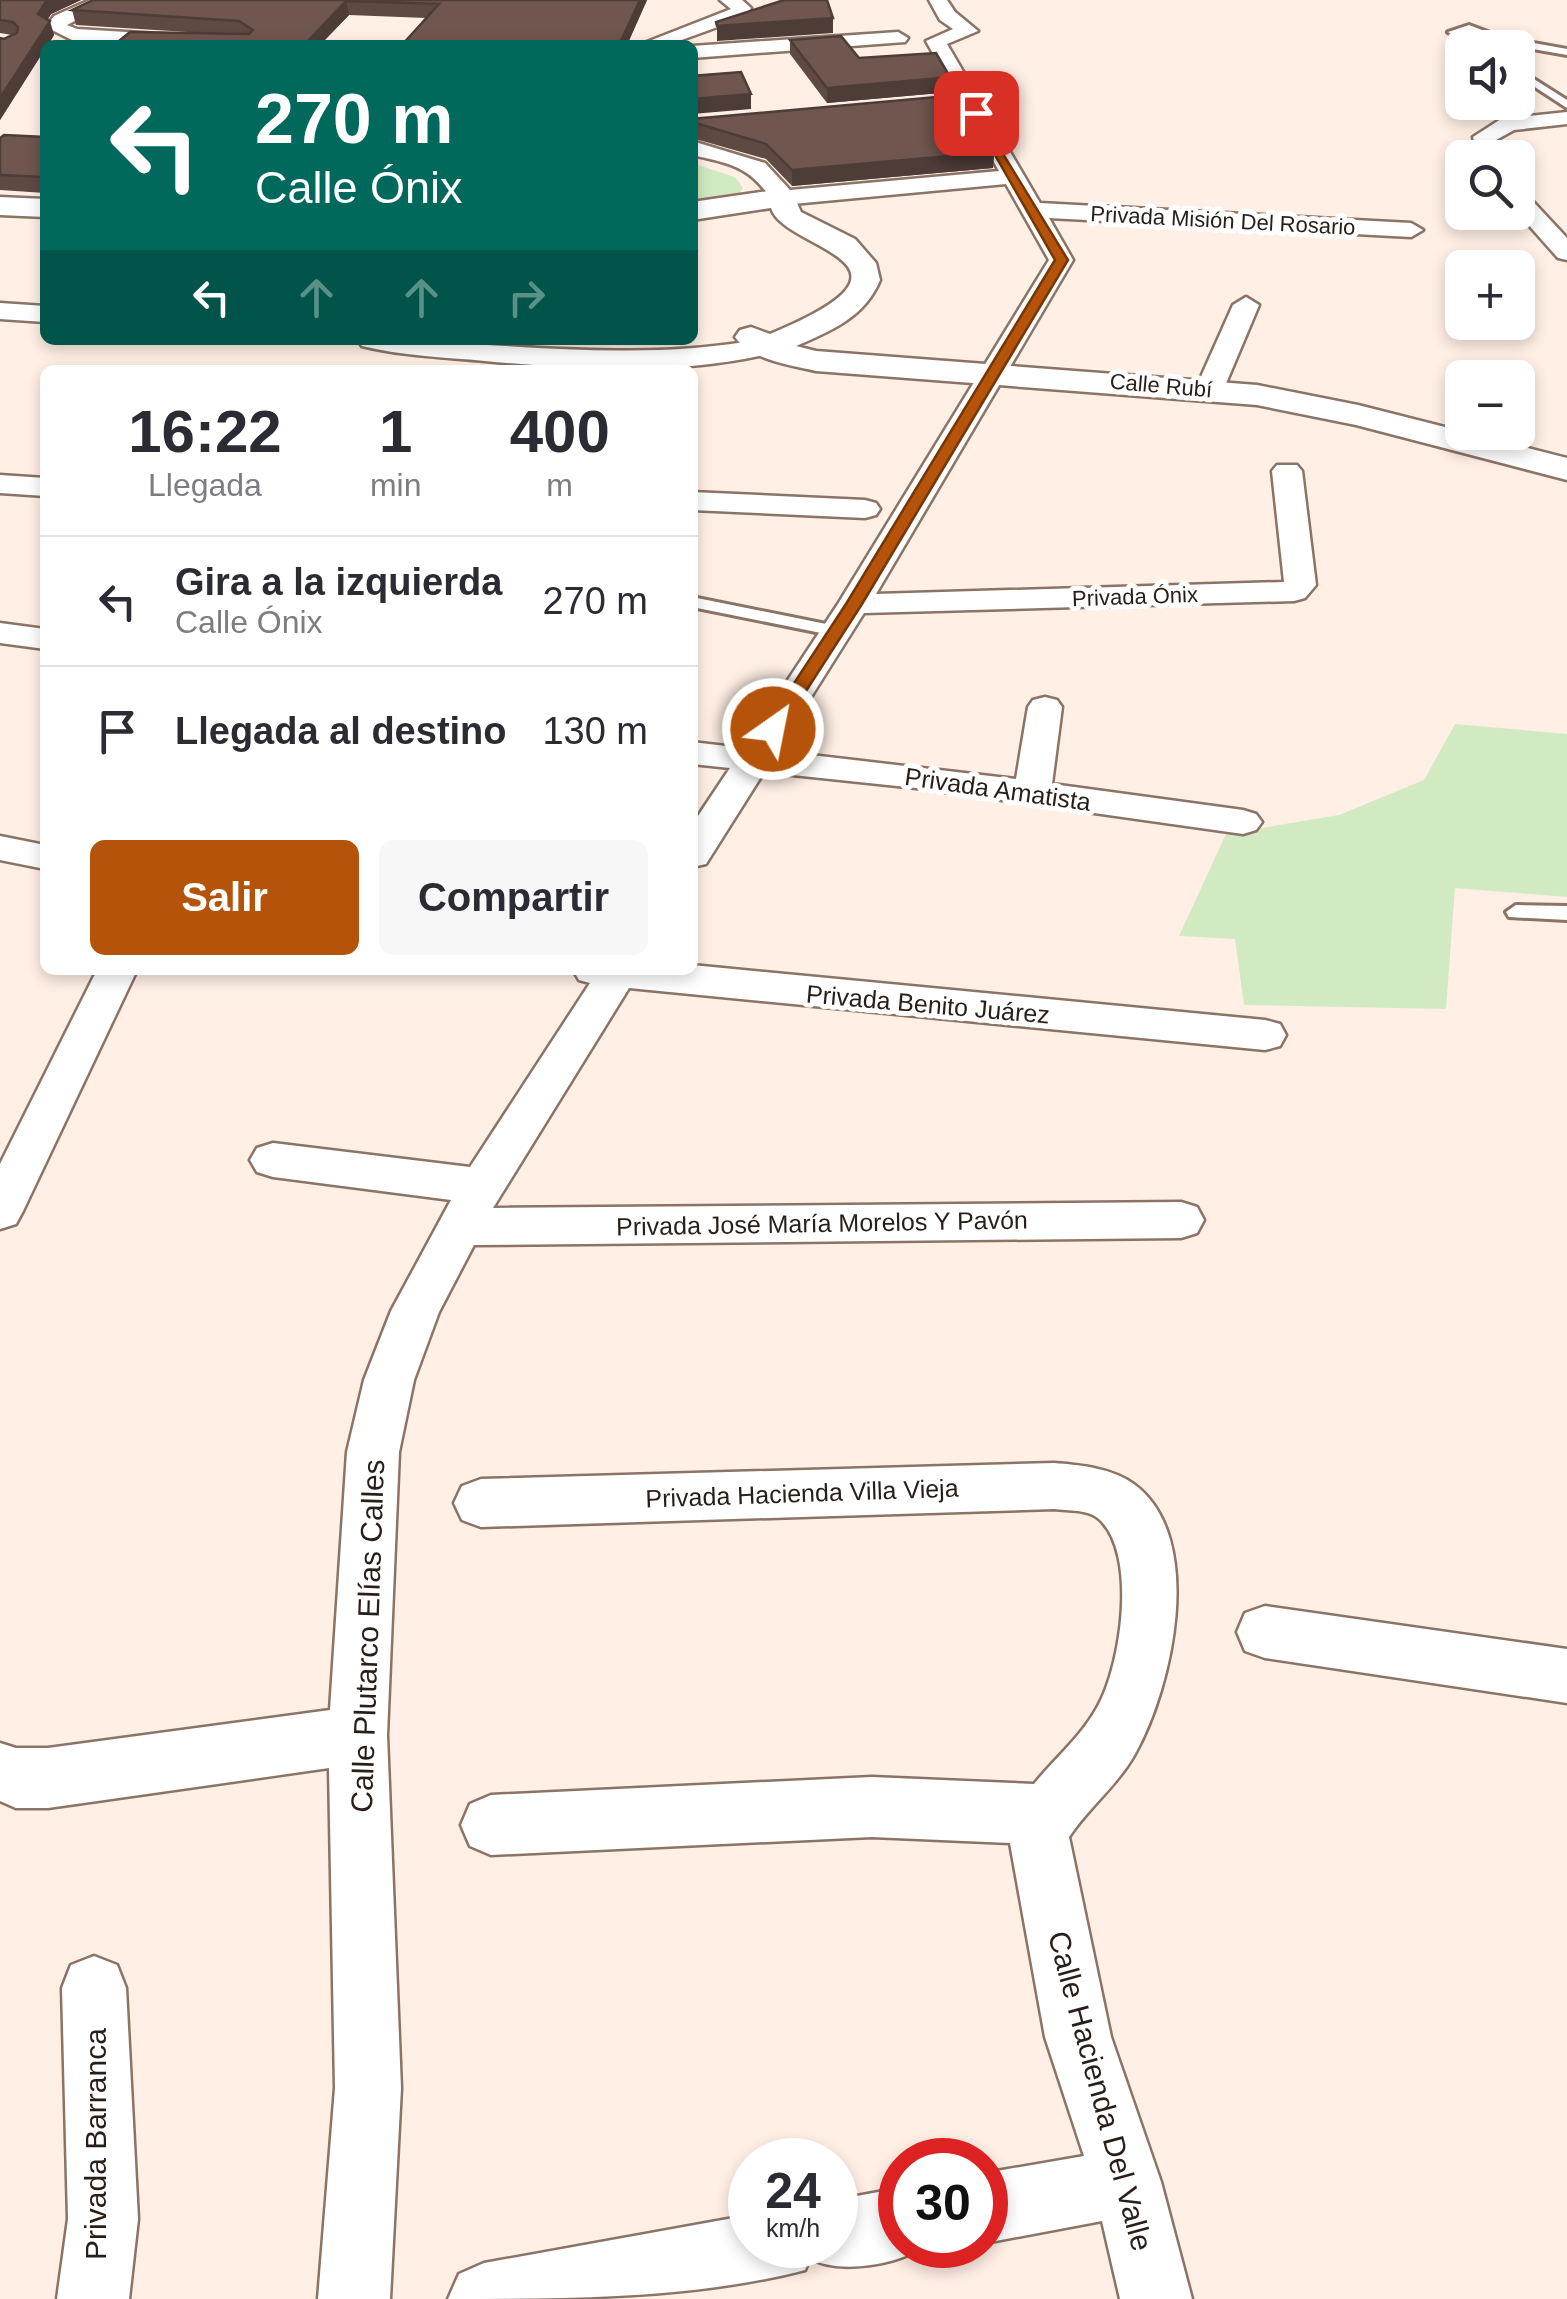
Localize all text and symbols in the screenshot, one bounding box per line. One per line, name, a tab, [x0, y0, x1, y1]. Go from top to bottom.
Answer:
map controls	[1445, 30, 1535, 450]
button: sound	[1445, 30, 1535, 120]
pin	[934, 71, 1019, 156]
icon: left	[90, 80, 220, 210]
text: 270 m	[255, 80, 453, 158]
icon: arrive	[949, 86, 1004, 141]
button: search	[1445, 140, 1535, 230]
text: Calle Ónix	[255, 162, 463, 213]
street label: Privada Misión Del Rosario	[1090, 201, 1356, 240]
button: +	[1445, 250, 1535, 340]
icon: left	[184, 270, 239, 325]
icon: ahead	[289, 270, 344, 325]
icon: ahead	[394, 270, 449, 325]
icon: right	[499, 270, 554, 325]
button: −	[1445, 360, 1535, 450]
street label: Calle Rubí	[1109, 369, 1213, 402]
text: 16:22	[128, 398, 282, 465]
text: 1	[379, 398, 412, 465]
text: 400	[510, 398, 610, 465]
text: Llegada	[148, 467, 262, 503]
text: min	[370, 467, 421, 503]
text: m	[546, 467, 573, 503]
text: Gira a la izquierda	[175, 561, 502, 603]
icon: left	[90, 574, 145, 629]
text: 270 m	[542, 580, 648, 622]
street label: Privada Ónix	[1072, 582, 1198, 611]
text: Calle Ónix	[175, 604, 323, 640]
position arrow	[721, 677, 825, 781]
icon: arrive	[90, 704, 145, 759]
text: Llegada al destino	[175, 710, 507, 752]
text: 130 m	[542, 710, 648, 752]
street label: Privada Amatista	[903, 762, 1093, 816]
button: Salir	[90, 840, 359, 955]
button: Compartir	[379, 840, 648, 955]
street label: Privada Benito Juárez	[805, 979, 1051, 1029]
street label: Privada José María Morelos Y Pavón	[616, 1205, 1028, 1241]
street label: Calle Plutarco Elías Calles	[345, 1459, 390, 1813]
street label: Privada Hacienda Villa Vieja	[645, 1474, 959, 1512]
street label: Calle Hacienda Del Valle	[1042, 1927, 1159, 2254]
street label: Privada Barranca	[79, 2028, 112, 2260]
speed limit sign: 30	[878, 2138, 1008, 2268]
text: 24	[765, 2163, 821, 2219]
text: km/h	[766, 2214, 820, 2242]

